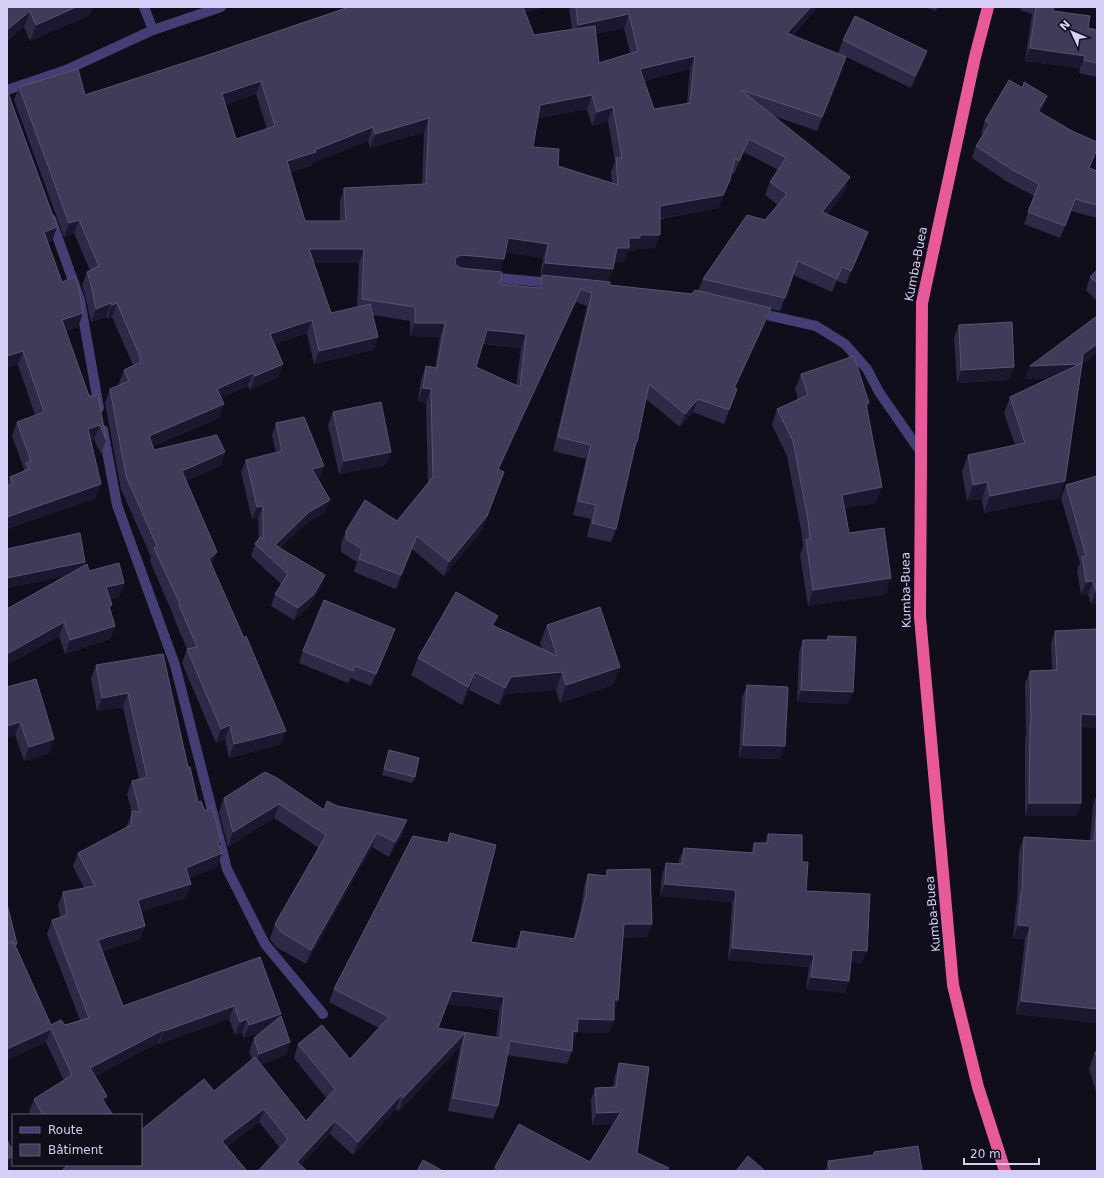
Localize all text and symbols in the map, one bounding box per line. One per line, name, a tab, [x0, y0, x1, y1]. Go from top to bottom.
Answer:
north arrow	[1052, 12, 1092, 52]
text: N	[1057, 18, 1073, 33]
street label: Kumba-Buea	[902, 225, 930, 303]
street label: Kumba-Buea	[898, 552, 914, 628]
street label: Kumba-Buea	[923, 876, 943, 952]
legend	[12, 1114, 142, 1166]
text: Route	[48, 1123, 83, 1137]
scale bar	[964, 1140, 1039, 1166]
text: Bâtiment	[48, 1143, 103, 1157]
text: 20 m	[970, 1147, 1001, 1161]

